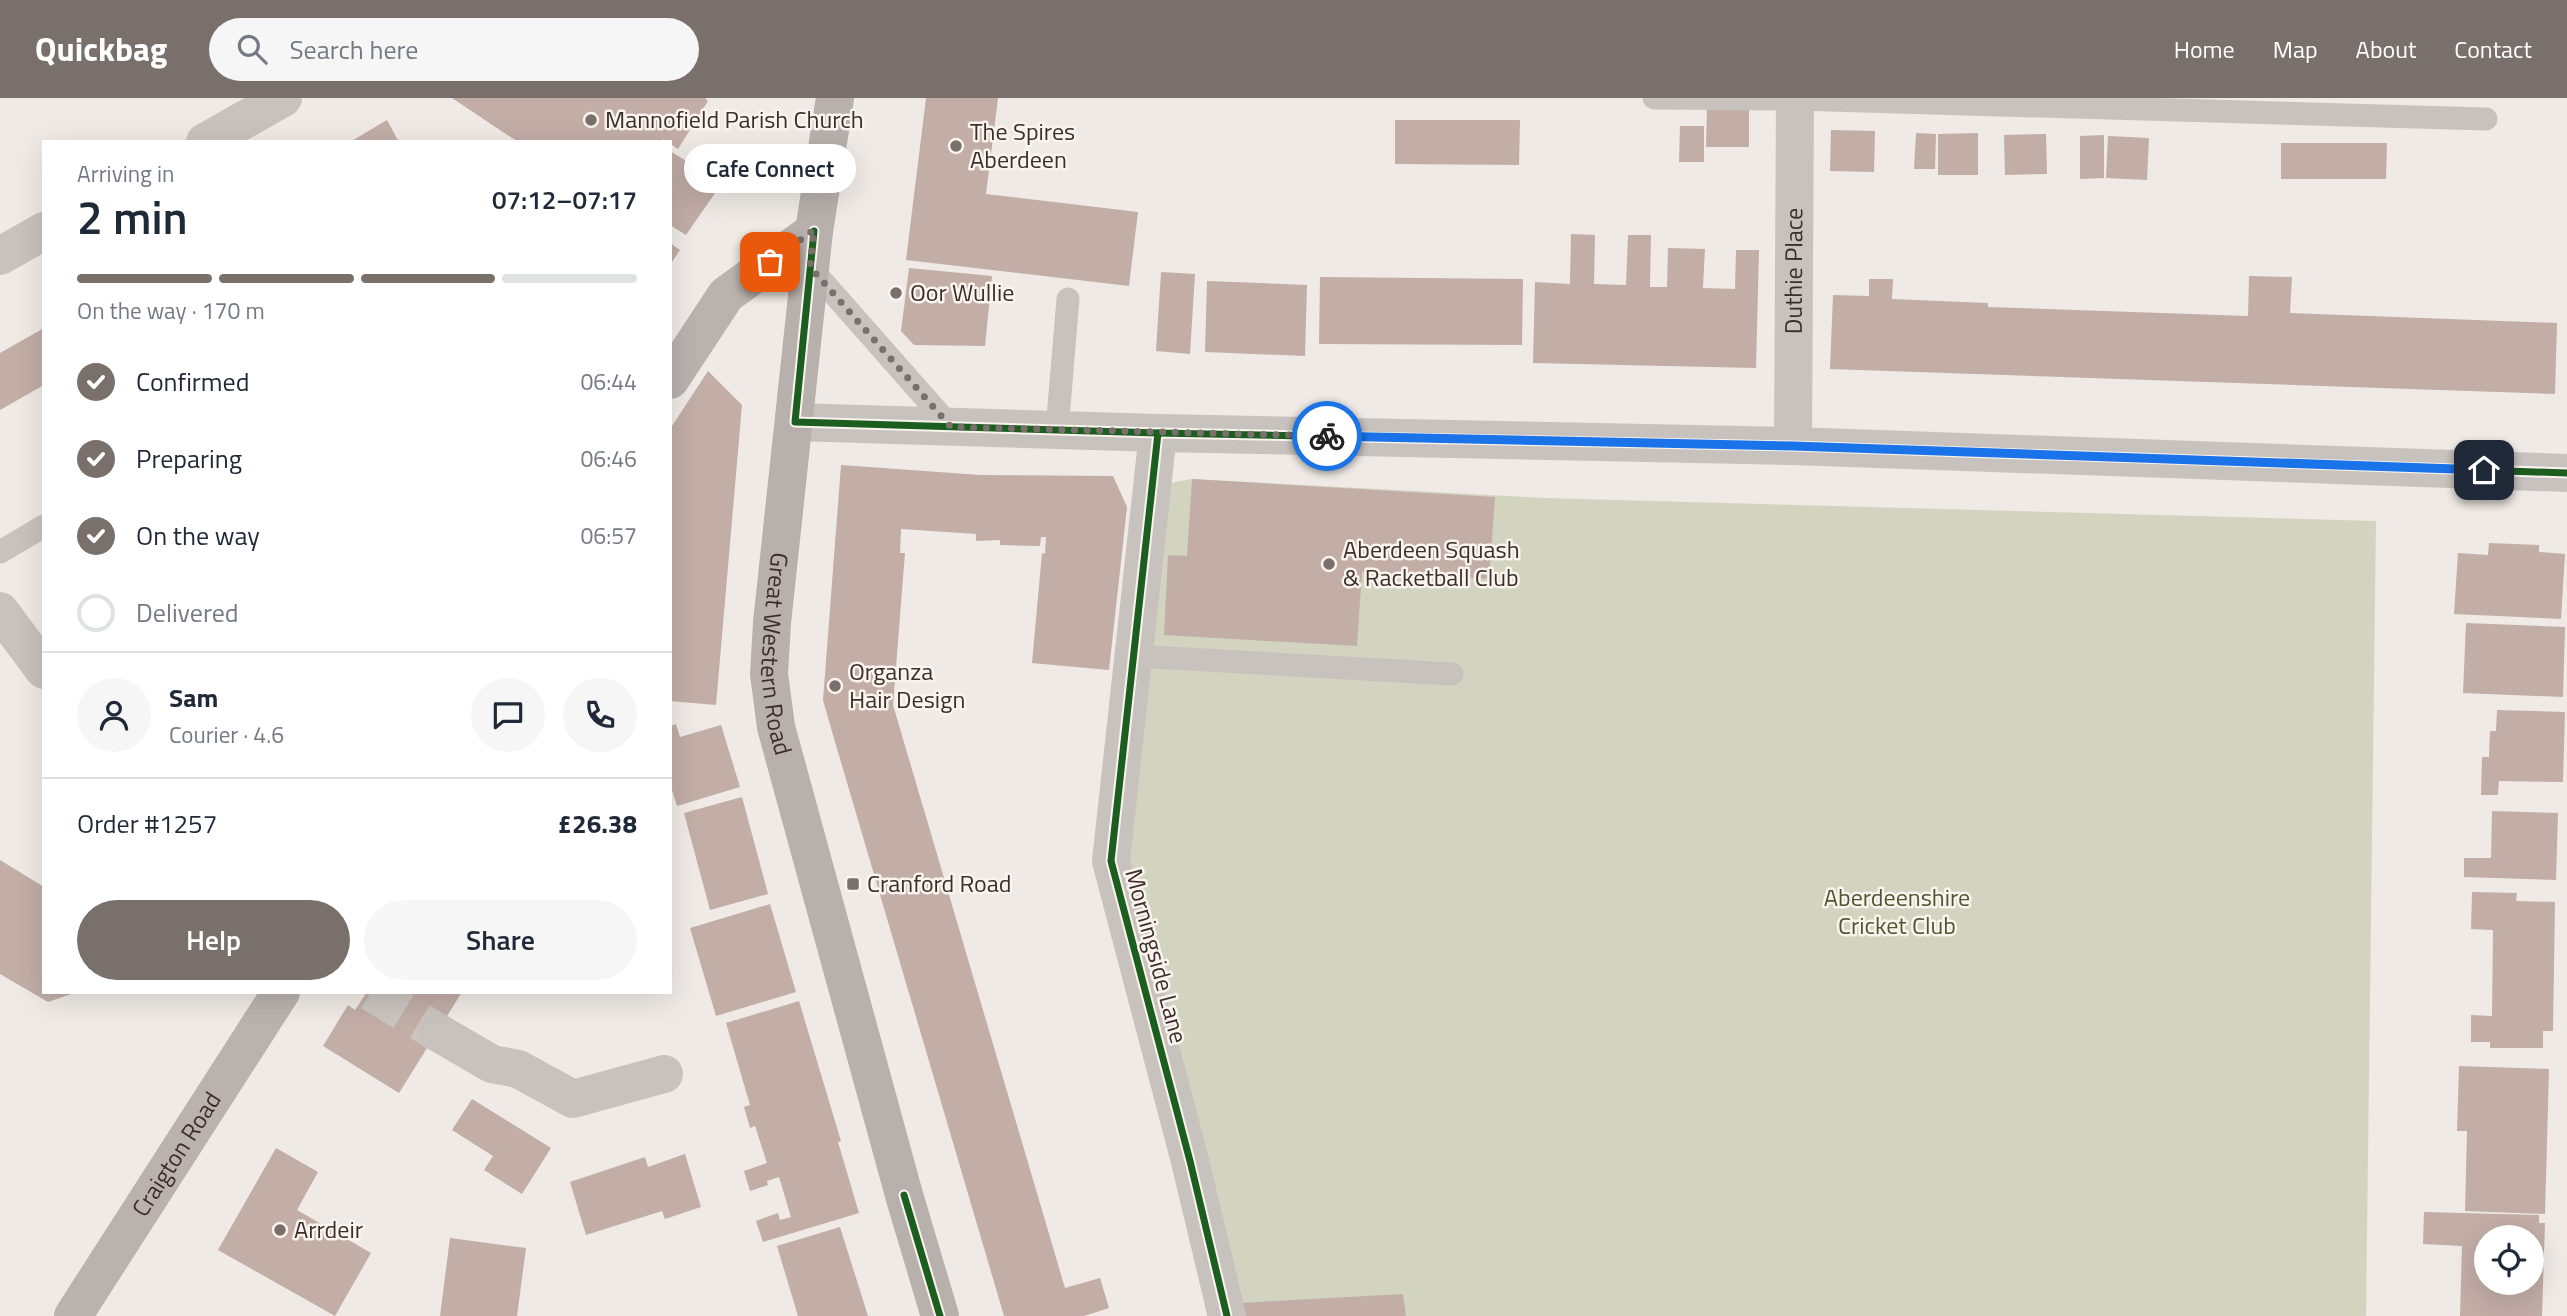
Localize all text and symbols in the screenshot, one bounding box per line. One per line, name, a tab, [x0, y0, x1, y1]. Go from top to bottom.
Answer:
search box	[209, 18, 699, 81]
text: Quickbag	[35, 24, 167, 74]
icon: search	[233, 30, 271, 68]
text: Search here	[289, 30, 418, 69]
text: Home	[2174, 31, 2235, 67]
text: Map	[2273, 31, 2318, 67]
text: About	[2356, 31, 2416, 67]
text: Contact	[2454, 31, 2532, 67]
place label: Mannofield Parish Church	[605, 101, 864, 137]
marker: Mannofield Parish Church	[583, 112, 599, 128]
place label: The Spires Aberdeen	[970, 113, 1075, 177]
marker: The Spires Aberdeen	[948, 138, 964, 154]
callout: Cafe Connect	[684, 143, 856, 192]
text: Cafe Connect	[706, 151, 834, 186]
text: Arriving in	[77, 156, 174, 191]
text: 07:12–07:17	[492, 180, 637, 219]
text: 2 min	[77, 182, 188, 252]
street label: Duthie Place	[1775, 208, 1811, 334]
pin	[740, 232, 800, 292]
icon: bag	[751, 243, 789, 281]
place label: Oor Wullie	[910, 274, 1014, 310]
marker: Oor Wullie	[888, 285, 904, 301]
text: On the way · 170 m	[77, 293, 265, 328]
text: Confirmed	[136, 362, 250, 401]
icon: check	[77, 363, 115, 401]
text: 06:44	[580, 364, 637, 399]
courier	[1292, 401, 1362, 471]
icon: bike	[1308, 417, 1346, 455]
text: Preparing	[136, 439, 242, 478]
icon: check	[77, 440, 115, 478]
pin	[2454, 440, 2514, 500]
text: 06:46	[580, 441, 637, 476]
icon: home	[2465, 451, 2503, 489]
text: On the way	[136, 516, 260, 555]
icon: check	[77, 517, 115, 555]
text: 06:57	[580, 518, 637, 553]
place label: Aberdeen Squash & Racketball Club	[1343, 531, 1520, 595]
street label: Great Western Road	[752, 551, 802, 759]
marker: Aberdeen Squash & Racketball Club	[1321, 556, 1337, 572]
text: Delivered	[136, 593, 239, 632]
place label: Organza Hair Design	[849, 653, 965, 717]
button: person	[77, 678, 151, 752]
text: Sam	[169, 678, 218, 717]
button: chat	[471, 678, 545, 752]
button: phone	[563, 678, 637, 752]
marker: Organza Hair Design	[827, 678, 843, 694]
text: Courier · 4.6	[169, 717, 284, 752]
text: Order #1257	[77, 804, 217, 843]
text: £26.38	[558, 804, 637, 843]
street label: Morningside Lane	[1116, 864, 1198, 1047]
place label: Cranford Road	[867, 865, 1012, 901]
marker: Cranford Road	[845, 876, 861, 892]
park label: Aberdeenshire Cricket Club	[1824, 879, 1970, 943]
button: Help	[77, 900, 350, 980]
button: Share	[364, 900, 637, 980]
street label: Craigton Road	[122, 1084, 229, 1223]
place label: Arrdeir	[294, 1211, 363, 1247]
marker: Arrdeir	[272, 1222, 288, 1238]
map controls	[2474, 1225, 2544, 1295]
button: locate	[2474, 1225, 2544, 1295]

